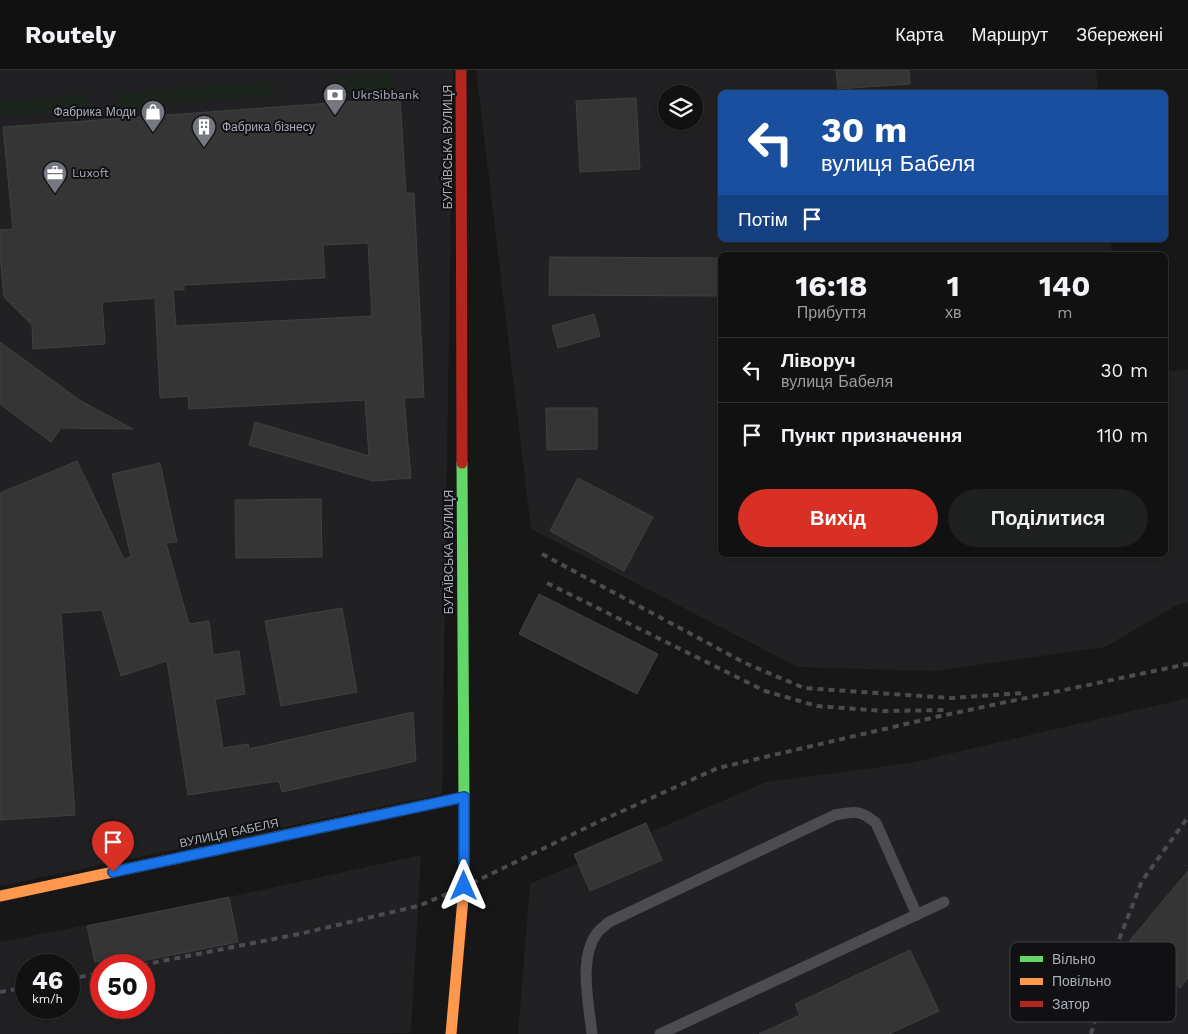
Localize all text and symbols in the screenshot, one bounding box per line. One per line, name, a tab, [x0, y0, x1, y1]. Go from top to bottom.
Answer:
text: Routely	[25, 21, 116, 49]
text: Карта	[895, 24, 943, 45]
text: Маршрут	[971, 24, 1048, 45]
text: Збережені	[1076, 24, 1163, 45]
bank icon: UkrSibbank	[322, 82, 348, 116]
street label: БУГАЇВСЬКА ВУЛИЦЯ	[441, 85, 455, 209]
map controls	[658, 85, 703, 130]
button: layers	[658, 85, 703, 130]
place label: UkrSibbank	[352, 88, 419, 102]
shop icon: Фабрика Моди	[140, 99, 166, 133]
place label: Фабрика Моди	[53, 105, 136, 119]
text: 30 m	[821, 109, 907, 151]
icon: left	[738, 110, 803, 175]
building icon: Фабрика бізнесу	[191, 114, 217, 148]
place label: Фабрика бізнесу	[222, 120, 315, 134]
text: вулиця Бабеля	[821, 151, 975, 176]
office icon: Luxoft	[42, 160, 68, 194]
place label: Luxoft	[72, 166, 109, 180]
icon: arrive	[798, 205, 826, 233]
text: Потім	[738, 208, 788, 231]
text: 16:18	[795, 268, 868, 303]
text: 1	[947, 268, 960, 303]
text: 140	[1039, 268, 1091, 303]
text: Прибуття	[797, 303, 866, 322]
text: хв	[945, 303, 962, 322]
text: m	[1057, 303, 1072, 322]
text: Ліворуч	[781, 349, 856, 372]
icon: left	[738, 356, 766, 384]
text: 30 m	[1101, 359, 1148, 382]
text: вулиця Бабеля	[781, 372, 893, 391]
icon: arrive	[738, 421, 766, 449]
text: Пункт призначення	[781, 424, 962, 447]
text: 110 m	[1097, 424, 1148, 447]
button: Вихід	[738, 489, 938, 547]
button: Поділитися	[948, 489, 1148, 547]
street label: БУГАЇВСЬКА ВУЛИЦЯ	[442, 490, 456, 614]
street label: ВУЛИЦЯ БАБЕЛЯ	[178, 816, 280, 850]
pin	[92, 821, 134, 872]
icon: arrive	[99, 828, 127, 856]
position arrow	[437, 859, 489, 911]
legend	[1010, 942, 1176, 1022]
text: Вільно	[1052, 951, 1096, 967]
speed limit sign: 50	[90, 954, 155, 1019]
text: 46	[32, 966, 63, 995]
text: Повільно	[1052, 973, 1112, 989]
text: km/h	[32, 992, 63, 1006]
text: Затор	[1052, 996, 1090, 1012]

